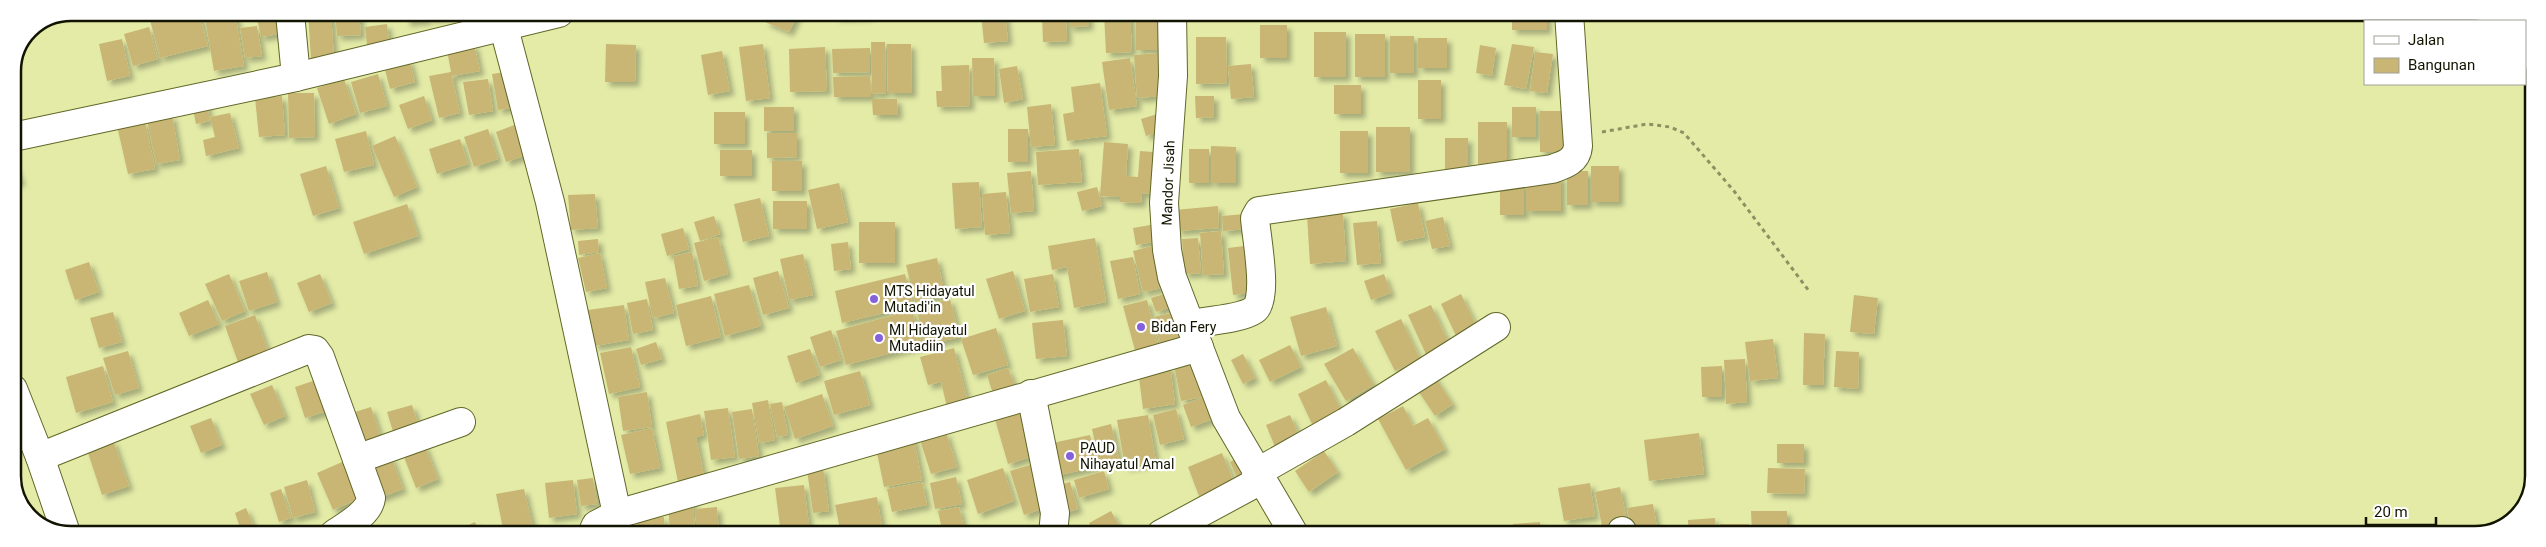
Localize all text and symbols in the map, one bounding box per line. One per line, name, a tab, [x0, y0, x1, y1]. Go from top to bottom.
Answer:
legend	[2364, 20, 2526, 85]
text: Jalan	[2408, 31, 2445, 49]
text: Bangunan	[2408, 56, 2475, 74]
street label: Mandor Jisah	[1159, 140, 1177, 226]
place label: MTS Hidayatul Mutadi'in	[884, 283, 975, 315]
marker: MTS Hidayatul Mutadi'in	[868, 293, 880, 305]
place label: Bidan Fery	[1151, 319, 1217, 335]
marker: Bidan Fery	[1135, 321, 1147, 333]
place label: MI Hidayatul Mutadiin	[889, 322, 967, 354]
marker: MI Hidayatul Mutadiin	[873, 332, 885, 344]
place label: PAUD Nihayatul Amal	[1080, 440, 1174, 472]
marker: PAUD Nihayatul Amal	[1064, 450, 1076, 462]
scale bar	[2366, 494, 2436, 526]
text: 20 m	[2374, 503, 2408, 521]

